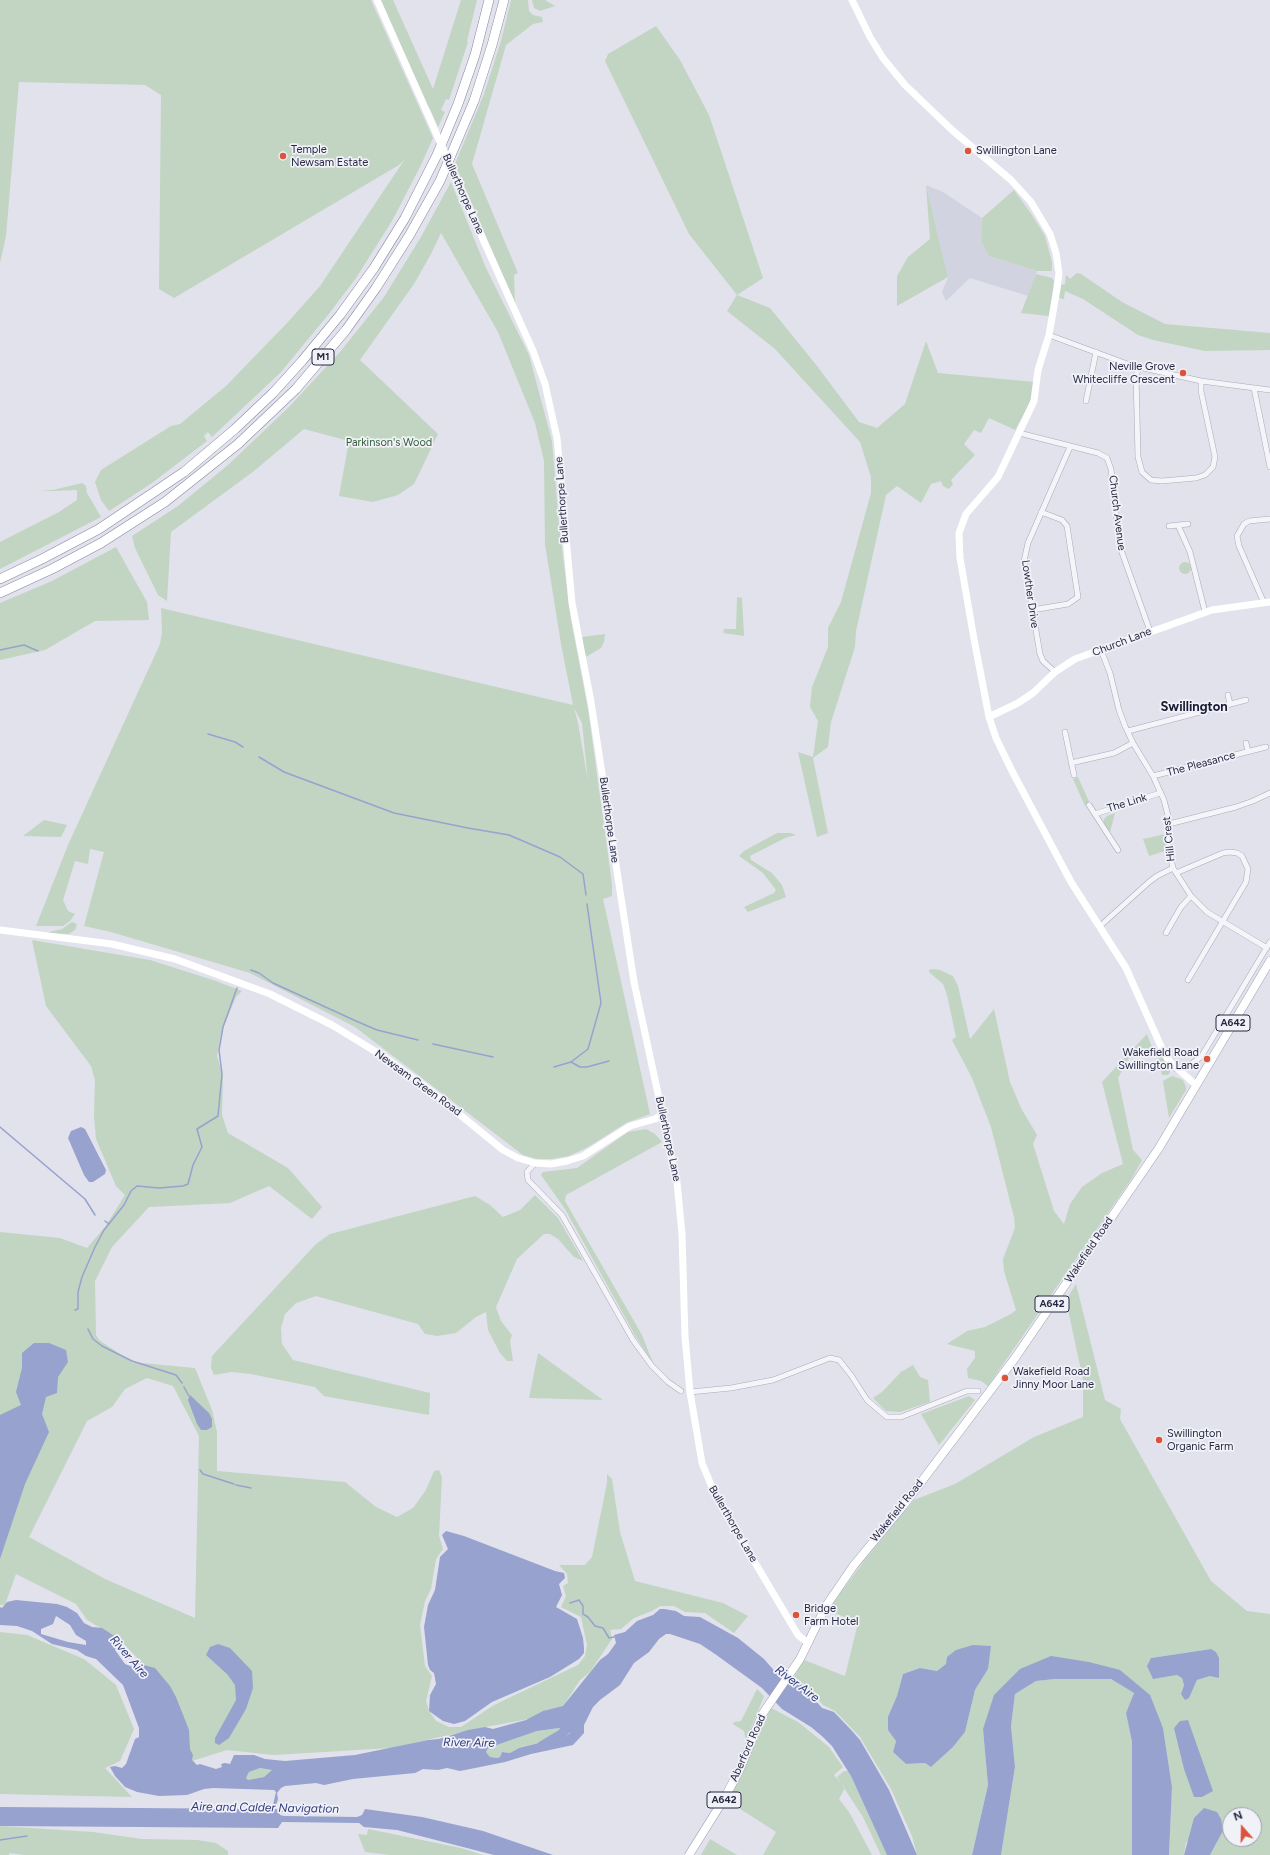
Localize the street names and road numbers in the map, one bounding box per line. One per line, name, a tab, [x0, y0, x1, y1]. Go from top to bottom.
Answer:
street label: Bullerthorpe Lane	[439, 152, 487, 236]
road number: M1	[312, 349, 334, 365]
street label: Bullerthorpe Lane	[552, 456, 572, 544]
street label: Church Avenue	[1106, 475, 1128, 551]
street label: Lowther Drive	[1019, 559, 1041, 629]
street label: Church Lane	[1091, 625, 1153, 659]
street label: The Pleasance	[1165, 749, 1237, 779]
street label: Bullerthorpe Lane	[596, 776, 622, 864]
street label: The Link	[1106, 791, 1148, 815]
street label: Hill Crest	[1160, 816, 1178, 862]
road number: A642	[1216, 1015, 1250, 1031]
street label: Newsam Green Road	[372, 1047, 464, 1119]
street label: Bullerthorpe Lane	[653, 1095, 683, 1183]
street label: Wakefield Road	[1062, 1215, 1116, 1285]
road number: A642	[1035, 1296, 1069, 1312]
street label: Wakefield Road	[868, 1477, 926, 1545]
street label: Bullerthorpe Lane	[706, 1483, 760, 1565]
street label: Aberford Road	[727, 1712, 769, 1784]
road number: A642	[707, 1792, 741, 1808]

